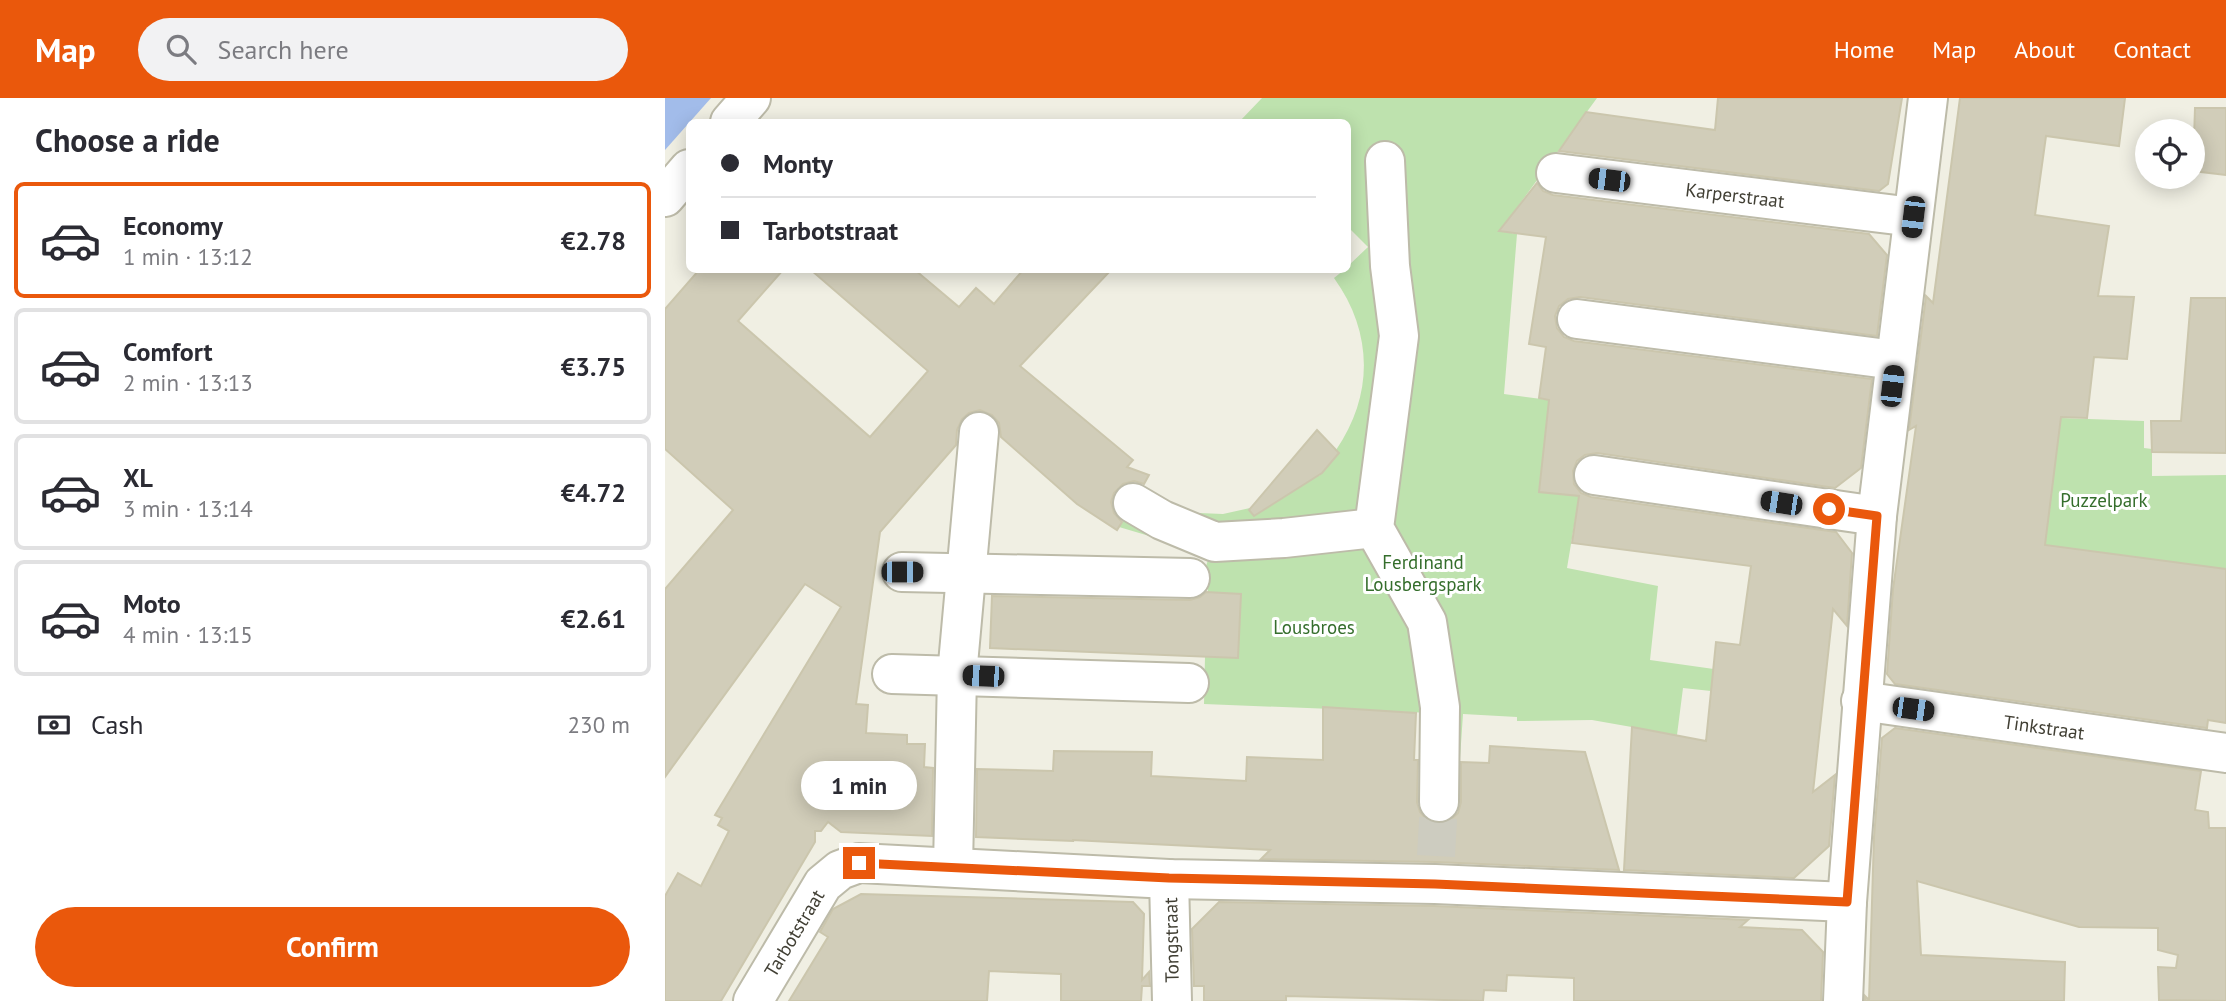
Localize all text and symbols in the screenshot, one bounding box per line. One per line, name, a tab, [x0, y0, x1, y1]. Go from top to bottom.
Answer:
search box	[138, 18, 628, 81]
text: Map	[35, 28, 96, 71]
icon: search	[162, 30, 200, 68]
text: Search here	[218, 33, 349, 66]
text: Home	[1834, 34, 1894, 65]
text: Map	[1932, 34, 1976, 65]
text: About	[2014, 34, 2075, 65]
text: Contact	[2113, 34, 2191, 65]
text: Choose a ride	[35, 119, 220, 161]
map controls	[2135, 119, 2205, 189]
button: locate	[2135, 119, 2205, 189]
text: Monty	[763, 147, 833, 180]
car	[1587, 167, 1632, 193]
street label: Karperstraat	[1684, 177, 1786, 213]
car	[1901, 195, 1926, 239]
icon: car	[39, 209, 102, 272]
text: Economy	[123, 209, 223, 242]
text: Tarbotstraat	[763, 214, 898, 247]
text: €2.78	[561, 224, 626, 257]
text: 1 min · 13:12	[123, 242, 253, 271]
icon: car	[39, 335, 102, 398]
text: Comfort	[123, 335, 213, 368]
text: €3.75	[561, 350, 626, 383]
car	[1880, 364, 1905, 408]
text: 2 min · 13:13	[123, 368, 253, 397]
icon: car	[39, 461, 102, 524]
text: XL	[123, 461, 153, 494]
text: €4.72	[561, 476, 626, 509]
park label: Puzzelpark	[2060, 488, 2148, 512]
car	[1759, 489, 1804, 517]
route start	[1813, 493, 1845, 525]
text: 3 min · 13:14	[123, 494, 253, 523]
park label: Ferdinand Lousbergspark	[1365, 550, 1481, 596]
car	[882, 562, 924, 583]
icon: car	[39, 587, 102, 650]
text: Moto	[123, 587, 181, 620]
text: €2.61	[561, 602, 626, 635]
park label: Lousbroes	[1273, 615, 1355, 639]
text: 4 min · 13:15	[123, 620, 253, 649]
car	[962, 665, 1005, 687]
car	[1891, 696, 1936, 722]
icon: cash	[35, 706, 73, 744]
text: Cash	[91, 708, 143, 741]
street label: Tinkstraat	[2002, 709, 2086, 745]
text: 230 m	[568, 710, 630, 739]
callout: 1 min	[801, 762, 917, 810]
text: 1 min	[831, 771, 887, 800]
route end	[843, 847, 875, 879]
street label: Tarbotstraat	[759, 885, 830, 981]
street label: Tongstraat	[1158, 897, 1184, 983]
button: Confirm	[35, 907, 630, 987]

